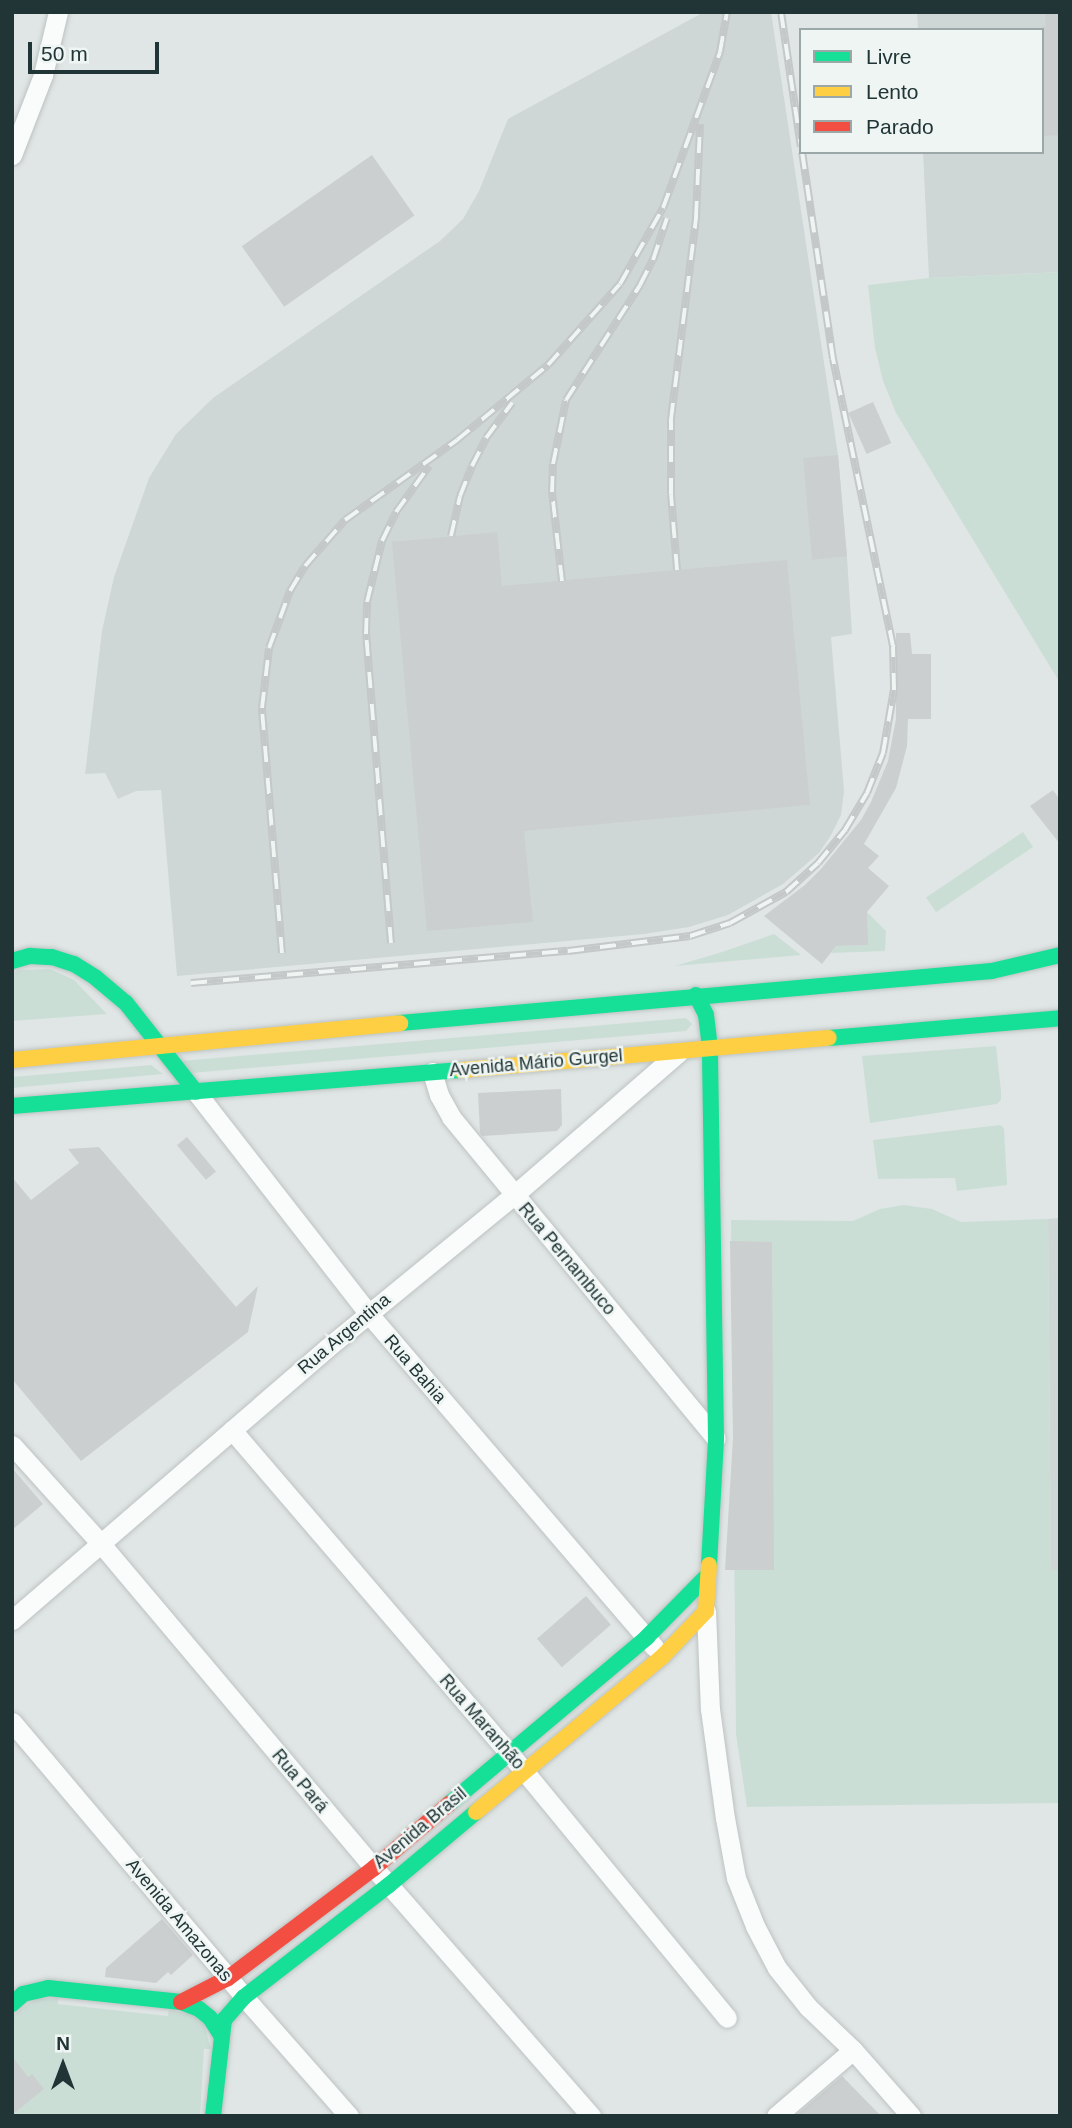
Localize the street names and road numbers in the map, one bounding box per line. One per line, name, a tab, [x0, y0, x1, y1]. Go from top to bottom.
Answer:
street label: Avenida Mário Gurgel	[449, 1045, 623, 1081]
street label: Rua Pernambuco	[514, 1198, 620, 1320]
street label: Rua Argentina	[293, 1289, 395, 1379]
street label: Rua Bahia	[379, 1330, 451, 1408]
street label: Rua Maranhão	[435, 1670, 529, 1774]
street label: Rua Pará	[267, 1745, 333, 1817]
street label: Avenida Brasil	[369, 1783, 471, 1873]
street label: Avenida Amazonas	[121, 1854, 237, 1986]

